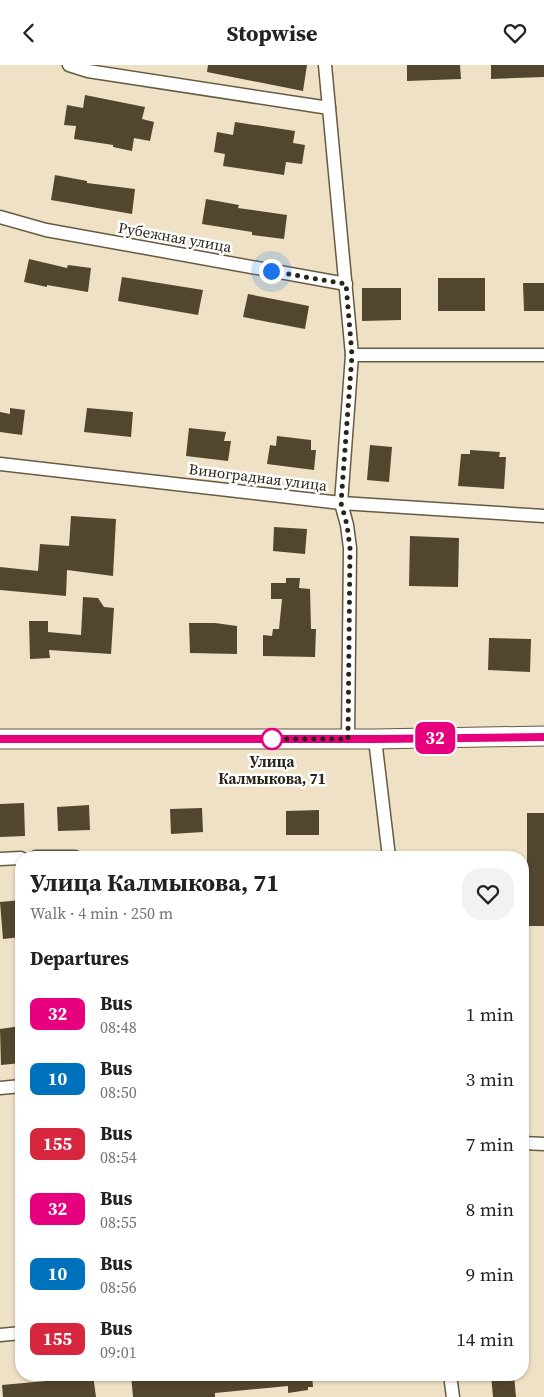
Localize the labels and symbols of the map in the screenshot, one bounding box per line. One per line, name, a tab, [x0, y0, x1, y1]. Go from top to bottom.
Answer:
street label: Рубежная улица	[117, 217, 234, 257]
your location	[259, 259, 284, 284]
street label: Виноградная улица	[188, 458, 329, 496]
line badge: 32	[412, 722, 458, 754]
marker: Улица Калмыкова, 71	[261, 728, 283, 750]
place label: Улица Калмыкова, 71	[218, 751, 326, 789]

